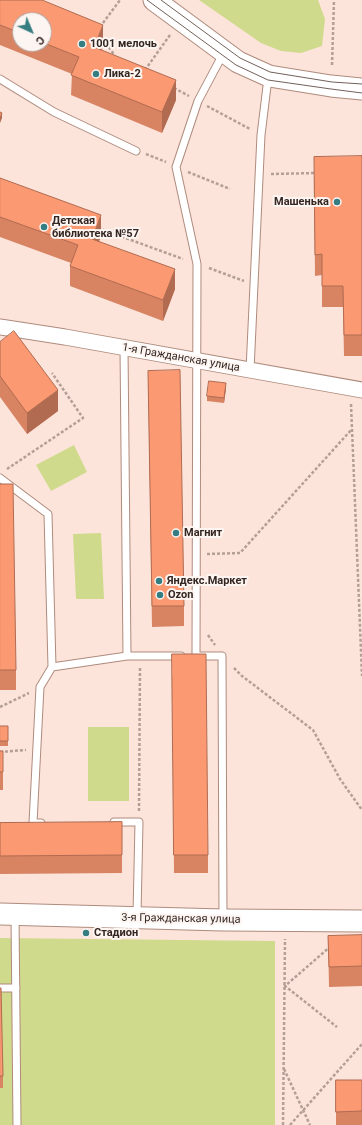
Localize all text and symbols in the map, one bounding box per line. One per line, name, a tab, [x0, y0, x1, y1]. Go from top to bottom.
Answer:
north arrow	[12, 12, 52, 52]
text: С	[33, 33, 47, 47]
place label: 1001 мелочь	[90, 37, 157, 51]
marker: 1001 мелочь	[77, 39, 87, 49]
place label: Лика-2	[104, 67, 141, 81]
marker: Лика-2	[91, 69, 101, 79]
place label: Машенька	[274, 195, 329, 209]
marker: Машенька	[332, 197, 342, 207]
place label: Детская библиотека №57	[52, 214, 139, 240]
marker: Детская библиотека №57	[39, 222, 49, 232]
street label: 1-я Гражданская улица	[121, 341, 241, 375]
place label: Магнит	[184, 526, 222, 540]
marker: Магнит	[171, 528, 181, 538]
place label: Яндекс.Маркет	[167, 574, 247, 588]
marker: Яндекс.Маркет	[154, 576, 164, 586]
place label: Ozon	[168, 588, 193, 602]
marker: Ozon	[155, 590, 165, 600]
street label: 3-я Гражданская улица	[121, 911, 241, 927]
place label: Стадион	[94, 926, 138, 940]
marker: Стадион	[81, 928, 91, 938]

